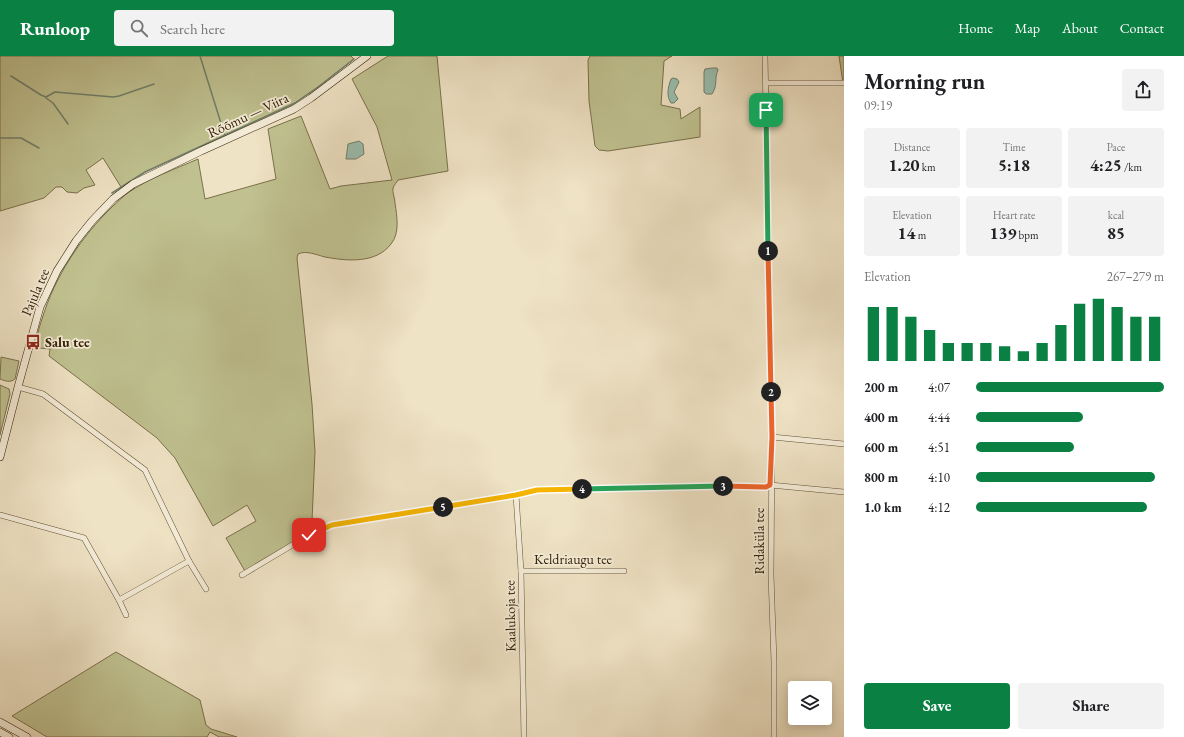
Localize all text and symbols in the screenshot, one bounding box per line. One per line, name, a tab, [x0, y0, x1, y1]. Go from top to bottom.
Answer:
search box	[114, 10, 394, 46]
text: Runloop	[20, 16, 90, 41]
icon: search	[128, 17, 150, 39]
text: Search here	[160, 19, 225, 38]
text: Home	[958, 19, 993, 37]
text: Map	[1015, 19, 1040, 37]
text: About	[1062, 19, 1098, 37]
text: Contact	[1120, 19, 1164, 37]
text: Morning run	[864, 67, 985, 96]
button: share	[1122, 69, 1164, 111]
street label: Rõõmu — Viira	[205, 88, 292, 142]
pin	[749, 93, 783, 127]
text: 09:19	[864, 97, 892, 114]
icon: arrive	[755, 99, 777, 121]
text: Distance	[894, 140, 930, 154]
text: Time	[1003, 140, 1025, 154]
text: Pace	[1107, 140, 1125, 154]
text: 1.20	[888, 154, 920, 176]
text: 5:18	[998, 154, 1030, 176]
text: 4:25	[1090, 154, 1122, 176]
text: km	[920, 160, 936, 174]
text: /km	[1122, 160, 1142, 174]
text: Elevation	[892, 208, 932, 222]
text: Heart rate	[993, 208, 1035, 222]
text: kcal	[1108, 208, 1124, 222]
text: 14	[898, 222, 916, 244]
text: 139	[989, 222, 1016, 244]
text: 85	[1107, 222, 1125, 244]
text: m	[916, 228, 926, 242]
text: bpm	[1016, 228, 1039, 242]
pin: 1	[758, 241, 778, 261]
text: 1	[765, 244, 771, 258]
street label: Pajula tee	[17, 265, 53, 319]
text: Elevation	[864, 268, 911, 285]
text: 267–279 m	[1107, 268, 1164, 285]
bus stop icon: Salu tee	[24, 333, 42, 351]
place label: Salu tee	[45, 333, 90, 351]
text: 200 m	[864, 379, 898, 396]
text: 4:07	[928, 379, 950, 396]
pin: 2	[761, 382, 781, 402]
text: 2	[768, 385, 774, 399]
text: 400 m	[864, 409, 898, 426]
text: 4:44	[928, 409, 950, 426]
text: 600 m	[864, 439, 898, 456]
text: 4:51	[928, 439, 950, 456]
text: 800 m	[864, 469, 898, 486]
text: 4:10	[928, 469, 950, 486]
pin: 3	[713, 476, 733, 496]
pin: 4	[572, 479, 592, 499]
text: 3	[720, 479, 726, 493]
text: 4	[579, 482, 585, 496]
pin: 5	[433, 497, 453, 517]
text: 1.0 km	[864, 499, 902, 516]
text: 4:12	[928, 499, 950, 516]
text: 5	[440, 500, 446, 514]
street label: Ridaküla tee	[750, 507, 768, 574]
pin	[292, 518, 326, 552]
icon: check	[298, 524, 320, 546]
street label: Keldriaugu tee	[534, 550, 613, 568]
street label: Kaalukoja tee	[500, 579, 520, 652]
map controls	[788, 681, 832, 725]
button: layers	[788, 681, 832, 725]
button: Save	[864, 683, 1010, 729]
button: Share	[1018, 683, 1164, 729]

